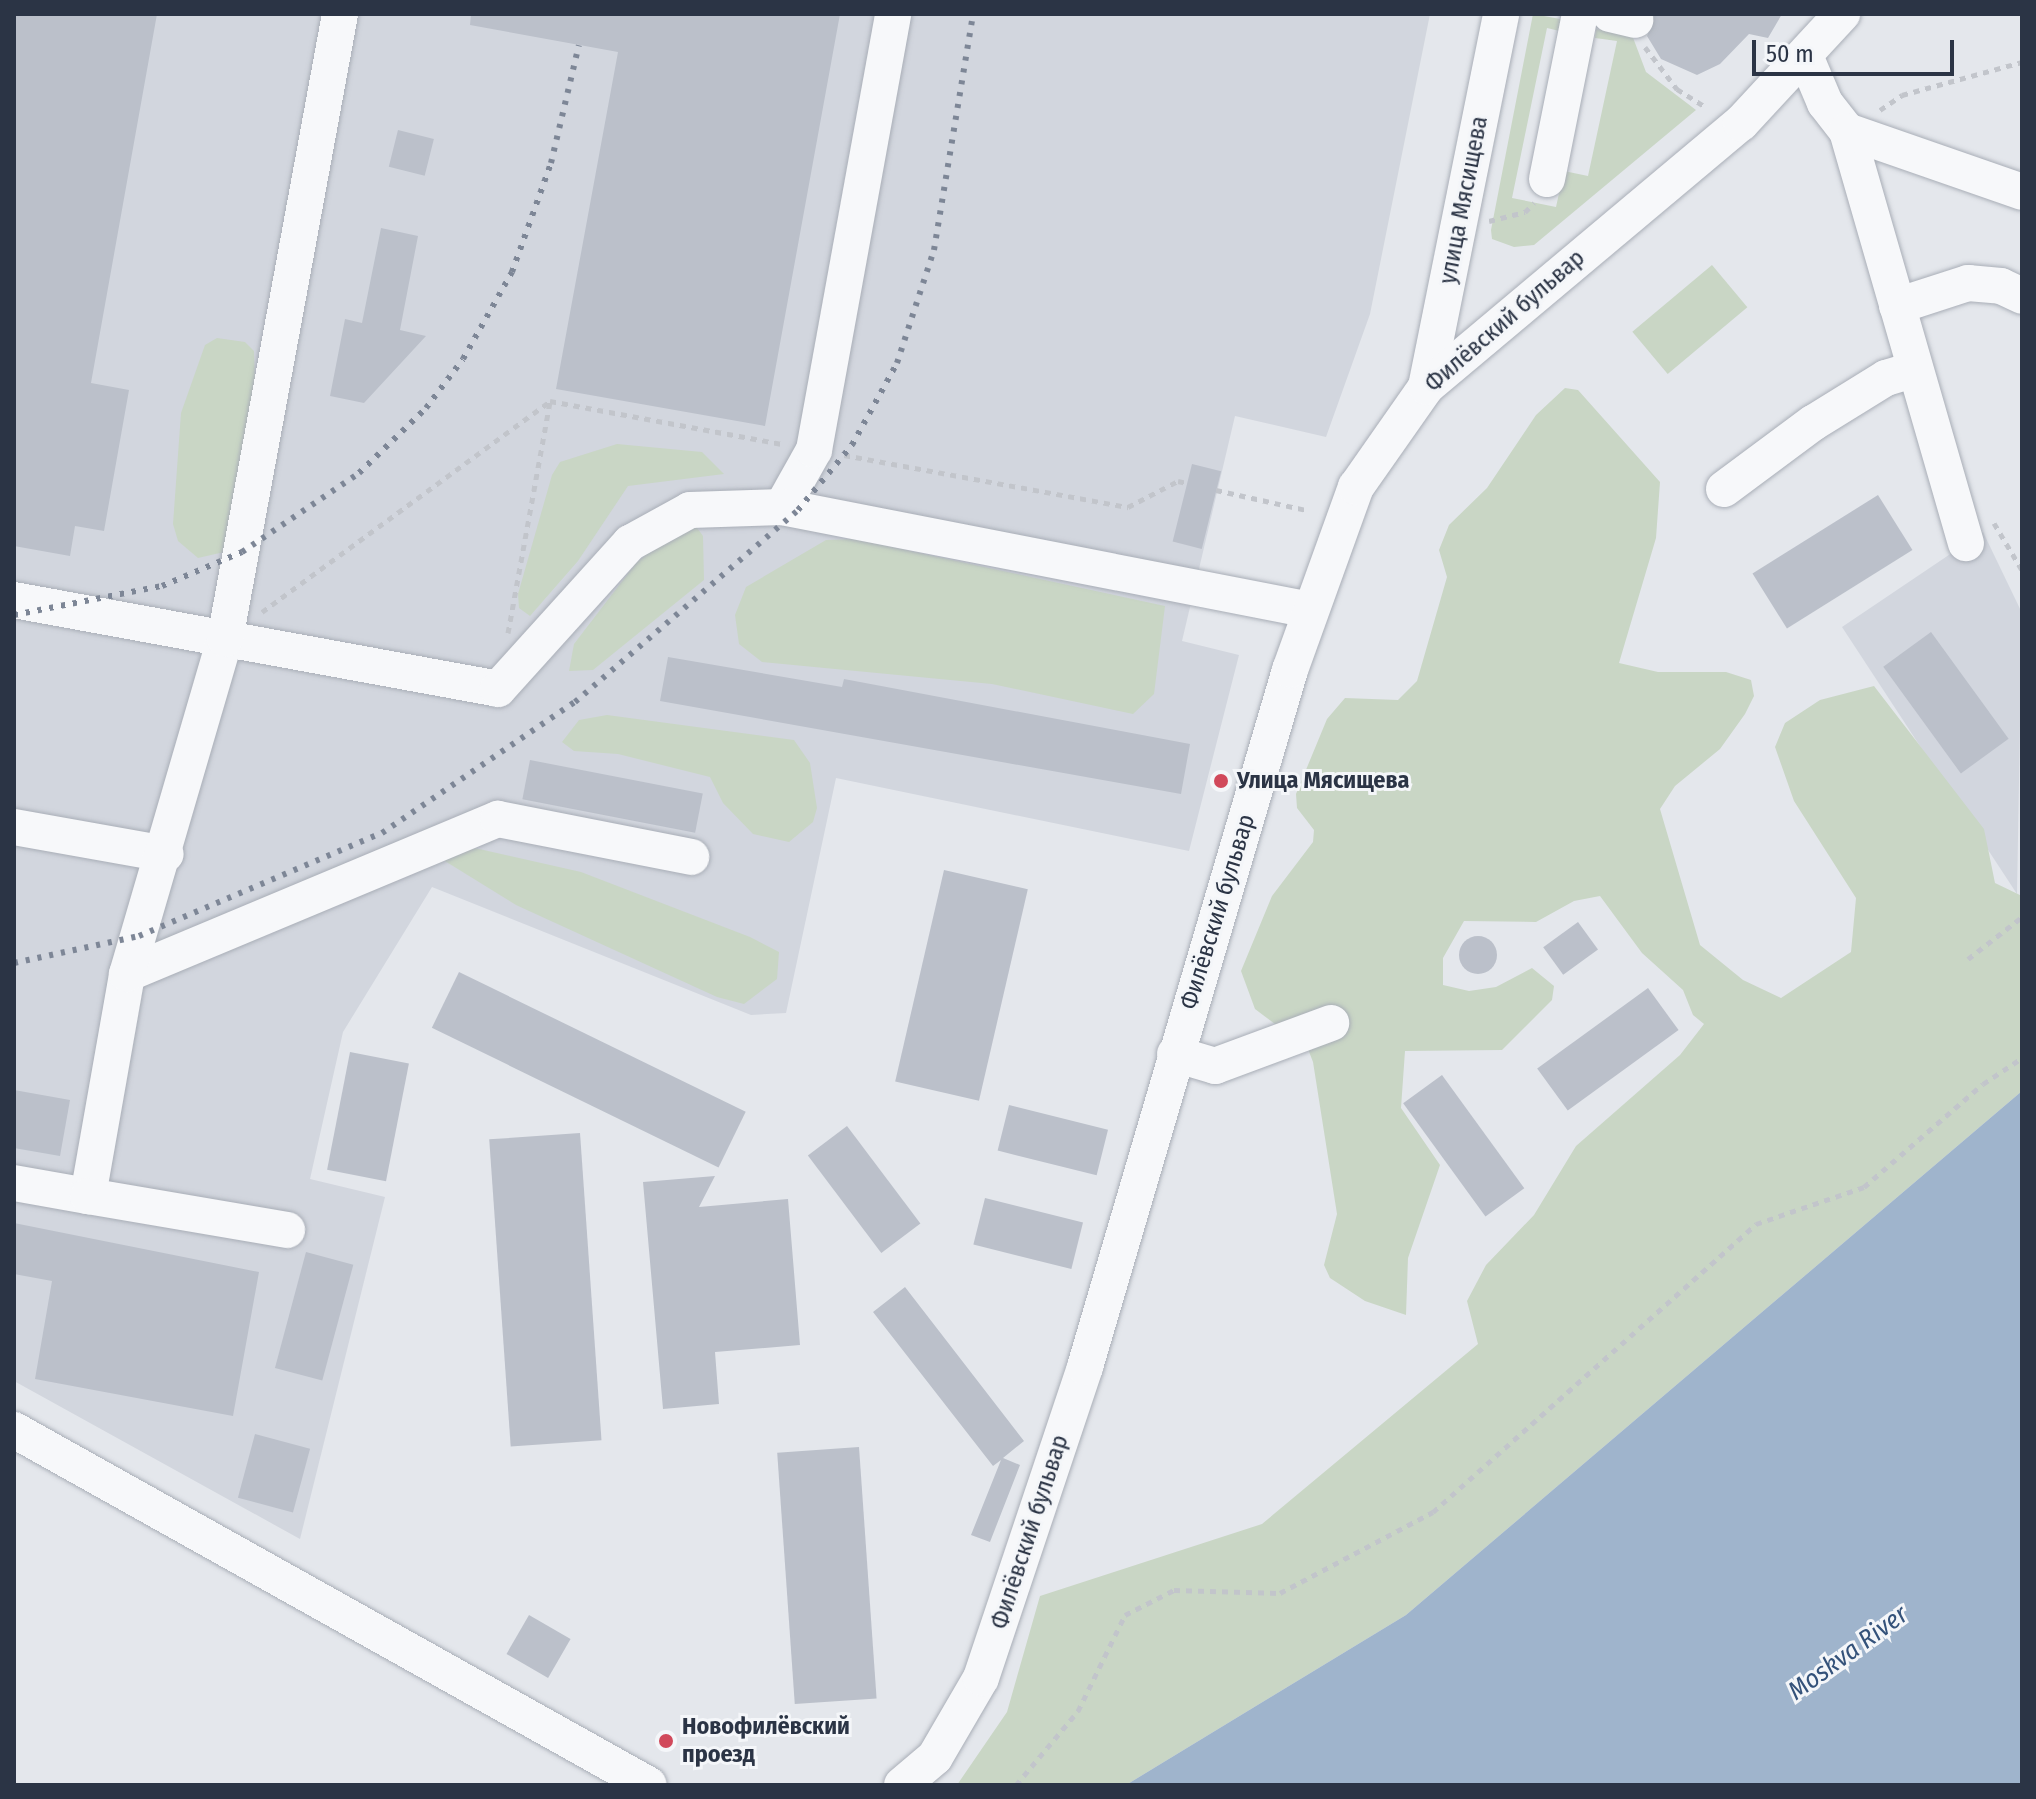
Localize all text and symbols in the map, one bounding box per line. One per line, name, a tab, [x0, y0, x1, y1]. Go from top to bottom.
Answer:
scale bar	[1756, 24, 1958, 74]
text: 50 m	[1766, 40, 1814, 68]
street label: улица Мясищева	[1434, 114, 1494, 286]
street label: Филёвский бульвар	[1419, 244, 1591, 398]
place label: Улица Мясищева	[1237, 767, 1409, 795]
marker: Улица Мясищева	[1212, 772, 1230, 790]
street label: Филёвский бульвар	[1175, 811, 1261, 1013]
street label: Филёвский бульвар	[985, 1431, 1075, 1633]
water label: Moskva River	[1782, 1599, 1914, 1707]
place label: Новофилёвский проезд	[682, 1713, 850, 1769]
marker: Новофилёвский проезд	[657, 1732, 675, 1750]

